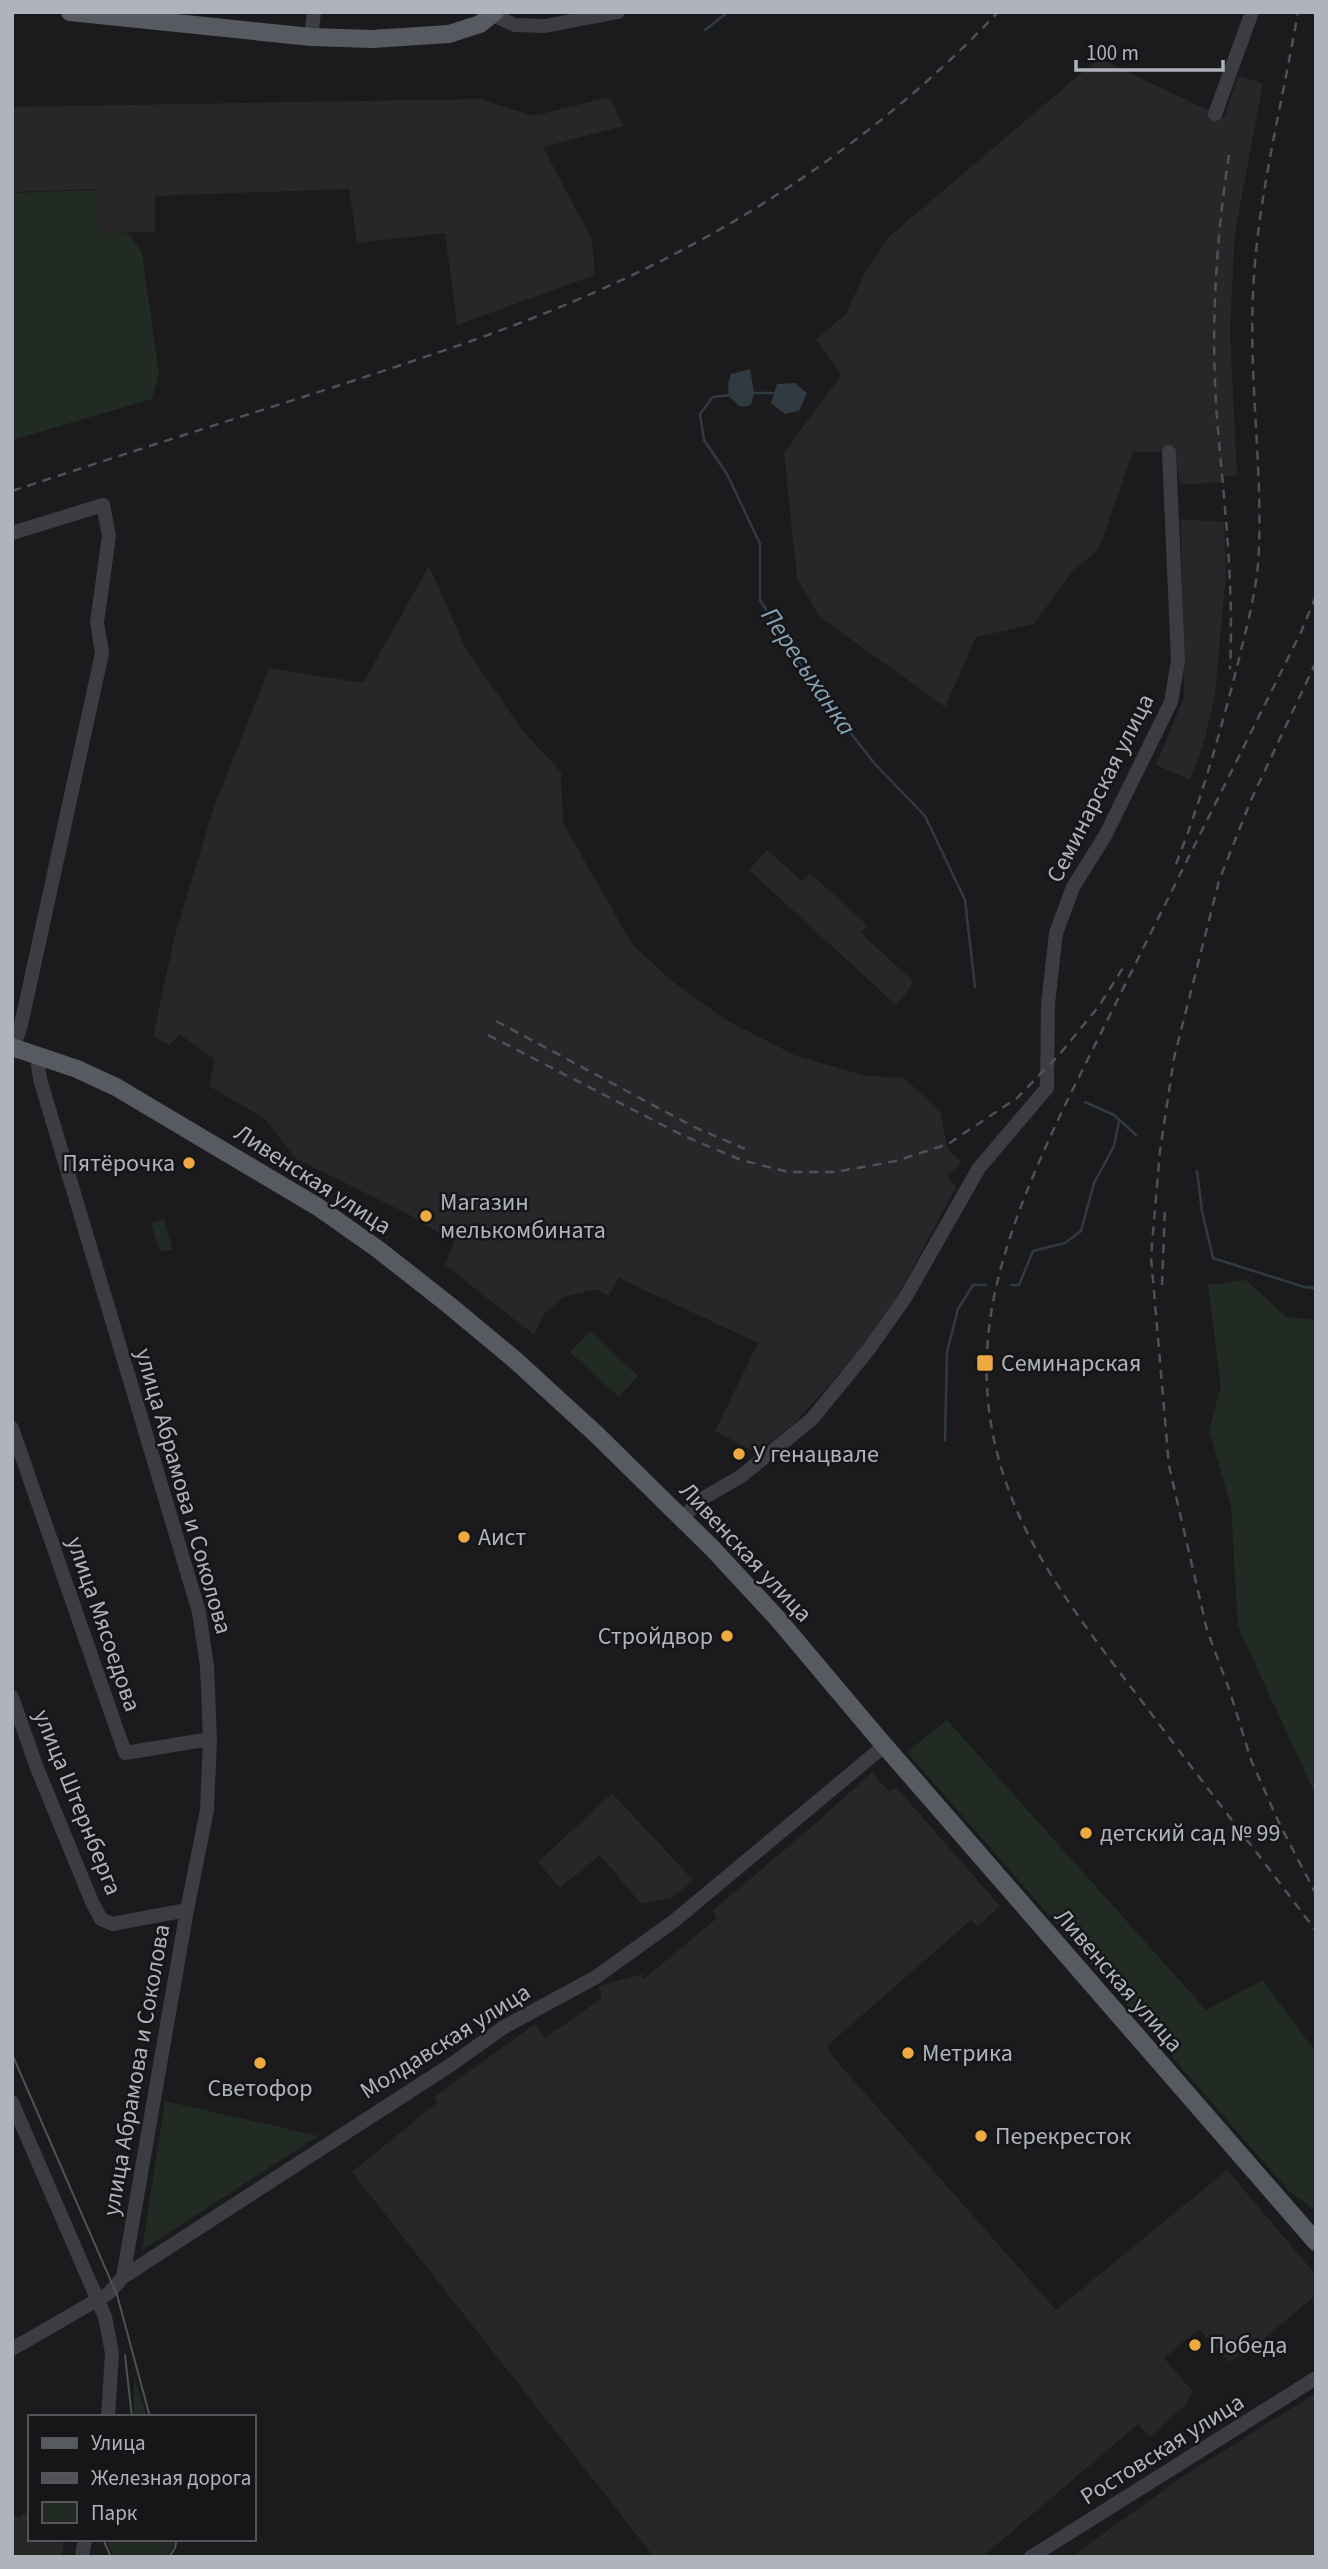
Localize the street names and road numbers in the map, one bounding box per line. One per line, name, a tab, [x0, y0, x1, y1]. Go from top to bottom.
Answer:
street label: Семинарская улица	[1038, 688, 1163, 889]
street label: Ливенская улица	[227, 1115, 398, 1243]
street label: улица Абрамова и Соколова	[126, 1344, 241, 1638]
street label: Ливенская улица	[671, 1474, 820, 1630]
street label: улица Мясоедова	[57, 1532, 150, 1716]
street label: улица Штернберга	[24, 1704, 131, 1900]
street label: Ливенская улица	[1046, 1901, 1191, 2060]
street label: улица Абрамова и Соколова	[94, 1921, 179, 2219]
street label: Молдавская улица	[353, 1975, 537, 2108]
street label: Ростовская улица	[1074, 2385, 1251, 2514]

